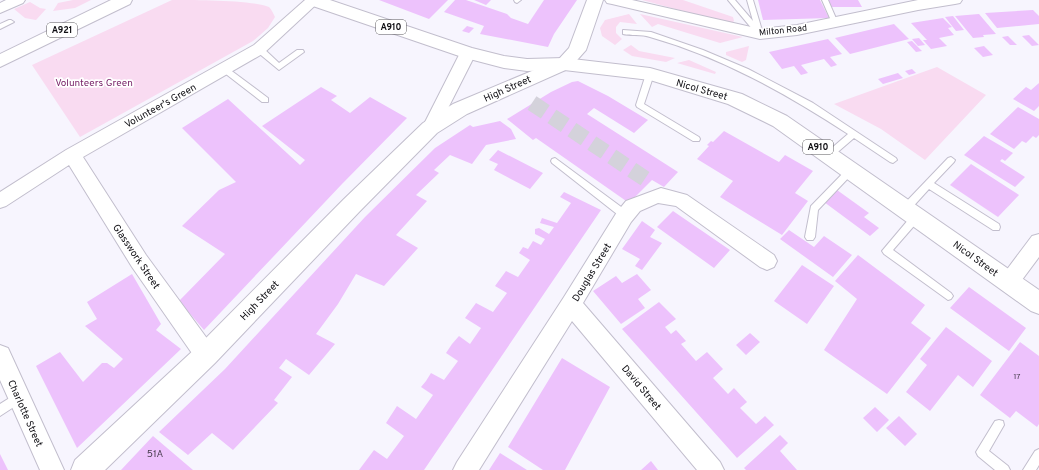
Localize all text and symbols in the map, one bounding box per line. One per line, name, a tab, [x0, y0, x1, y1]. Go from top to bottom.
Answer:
road number: A910	[376, 20, 406, 34]
road number: A921	[47, 23, 77, 37]
street label: Milton Road	[759, 23, 808, 38]
street label: High Street	[482, 73, 534, 106]
park label: Volunteers Green	[55, 77, 133, 90]
street label: Nicol Street	[674, 77, 729, 104]
street label: Volunteer's Green	[123, 81, 199, 131]
road number: A910	[803, 140, 833, 154]
street label: Glasswork Street	[109, 222, 162, 292]
street label: Nicol Street	[950, 238, 1000, 280]
street label: Douglas Street	[570, 241, 615, 304]
street label: High Street	[238, 278, 283, 324]
street label: David Street	[618, 363, 664, 413]
house number: 17	[1013, 372, 1021, 382]
street label: Charlotte Street	[4, 378, 45, 449]
house number: 51A	[147, 448, 163, 461]

